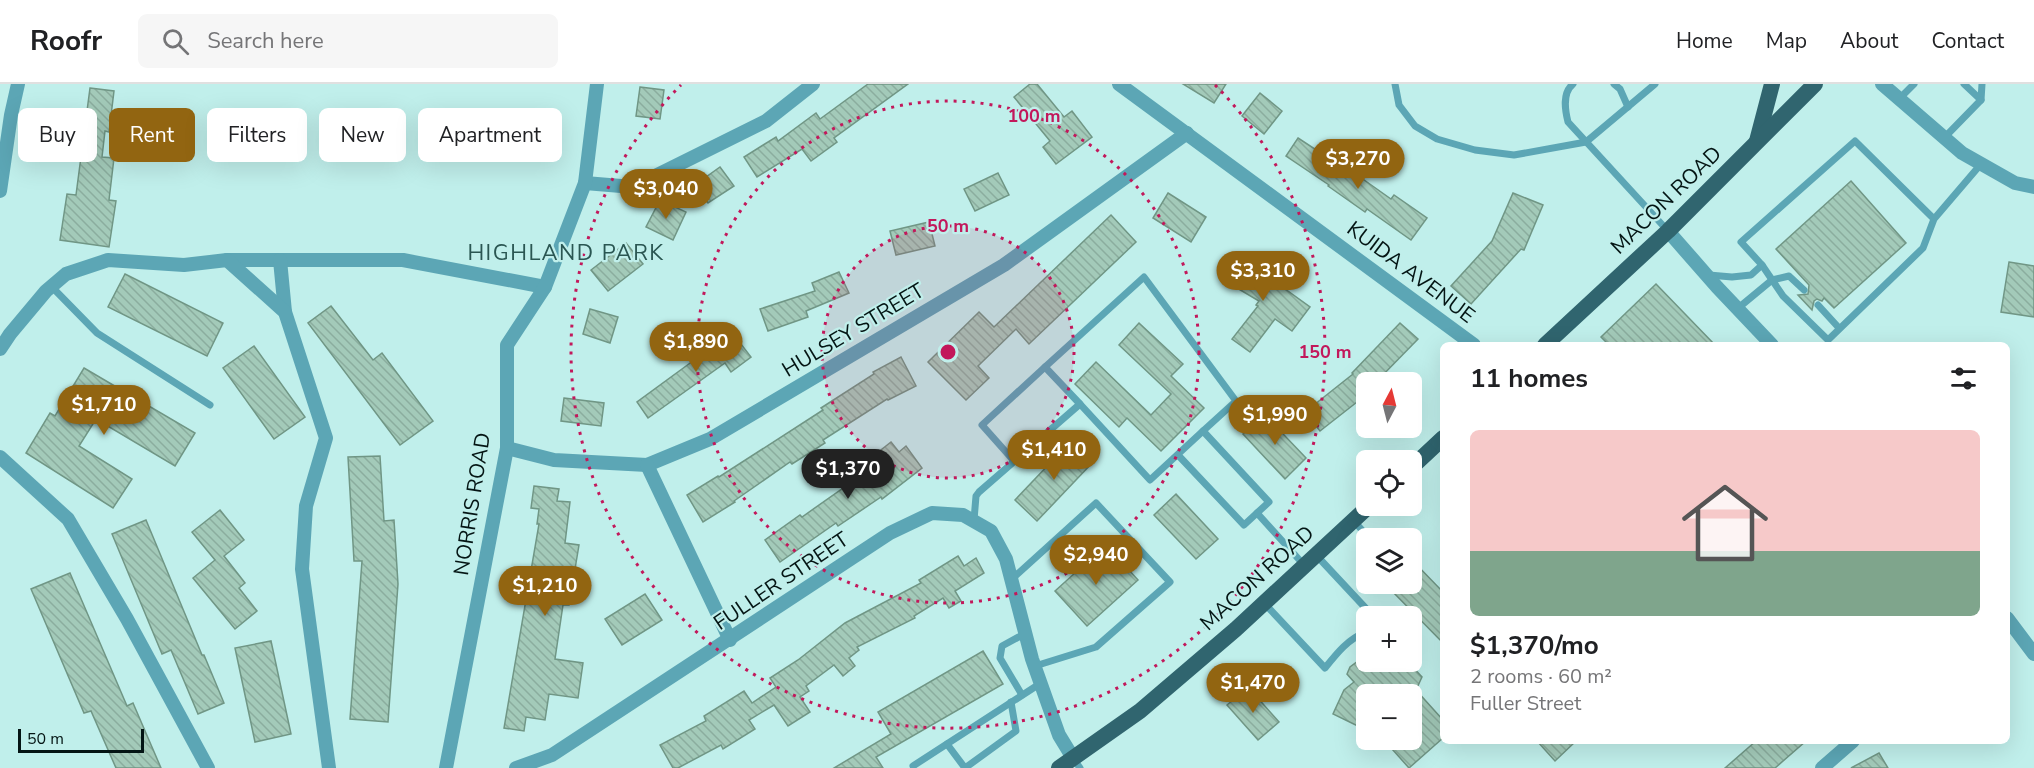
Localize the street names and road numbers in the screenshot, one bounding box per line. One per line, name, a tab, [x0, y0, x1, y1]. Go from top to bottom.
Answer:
street label: MACON ROAD	[1604, 140, 1728, 260]
street label: KUIDA AVENUE	[1341, 215, 1481, 329]
street label: HULSEY STREET	[777, 276, 930, 384]
street label: NORRIS ROAD	[447, 431, 497, 577]
street label: MACON ROAD	[1194, 519, 1320, 637]
street label: FULLER STREET	[708, 525, 854, 637]

